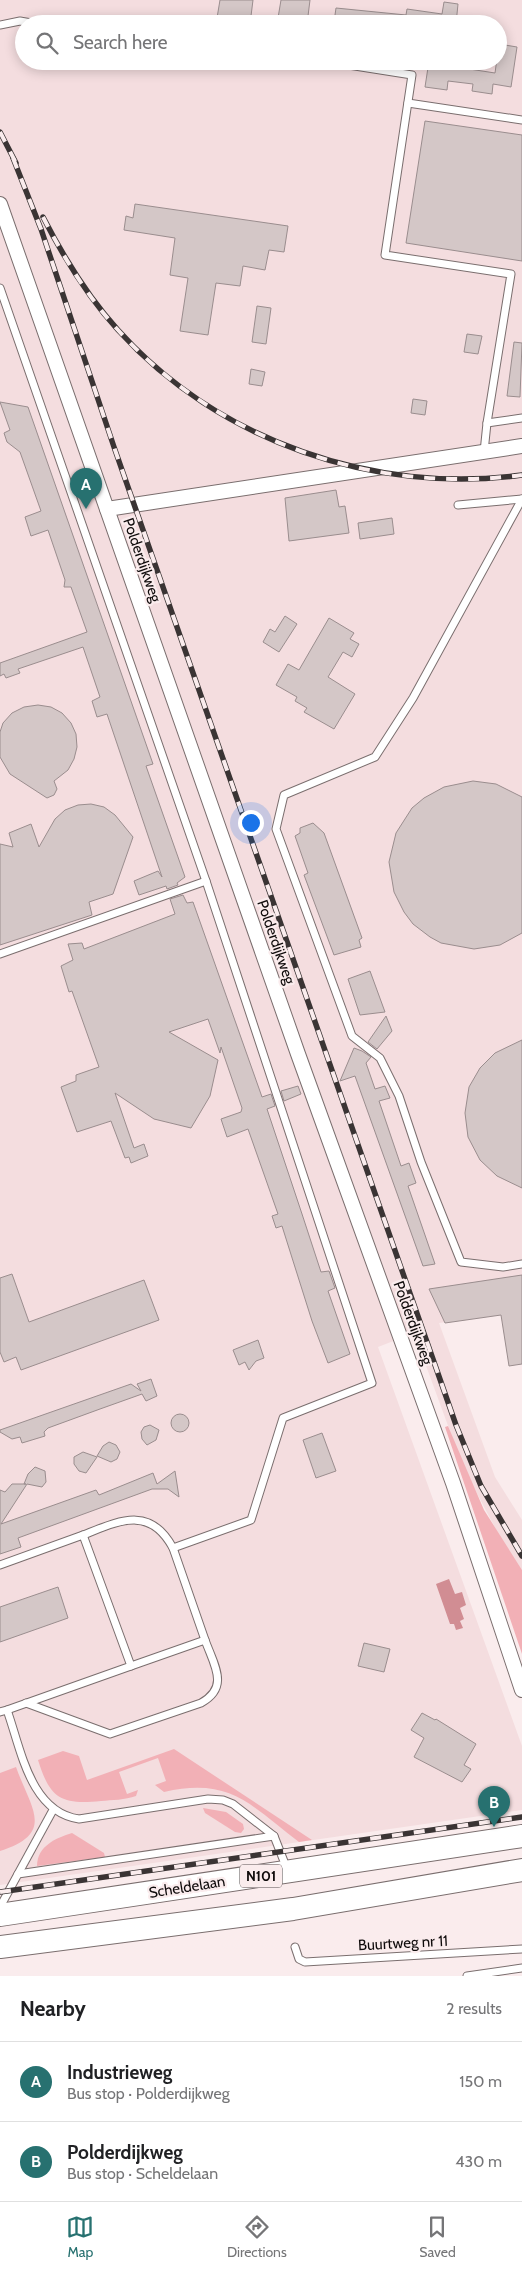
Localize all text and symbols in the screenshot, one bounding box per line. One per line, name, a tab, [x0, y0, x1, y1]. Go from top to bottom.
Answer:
search box	[15, 15, 507, 70]
icon: search	[33, 29, 61, 57]
text: Search here	[73, 31, 167, 54]
pin: A	[70, 468, 102, 509]
street label: Polderdijkweg	[119, 515, 165, 605]
your location	[238, 810, 264, 836]
street label: Polderdijkweg	[253, 897, 299, 987]
street label: Polderdijkweg	[389, 1279, 437, 1368]
pin: B	[478, 1786, 510, 1827]
road number: N101	[240, 1864, 282, 1888]
street label: Scheldelaan	[147, 1872, 227, 1902]
street label: Buurtweg nr 11	[358, 1932, 448, 1954]
text: Nearby	[20, 1996, 86, 2021]
text: 2 results	[446, 1999, 502, 2018]
text: Industrieweg	[67, 2061, 172, 2084]
text: A	[31, 2072, 41, 2091]
text: 150 m	[459, 2072, 502, 2091]
text: Bus stop · Polderdijkweg	[67, 2084, 230, 2103]
text: Polderdijkweg	[67, 2141, 183, 2164]
text: B	[31, 2152, 41, 2171]
text: 430 m	[455, 2152, 502, 2171]
text: Bus stop · Scheldelaan	[67, 2164, 218, 2183]
tab: Map	[66, 2213, 94, 2261]
tab: Directions	[227, 2213, 287, 2261]
tab: Saved	[419, 2213, 456, 2261]

